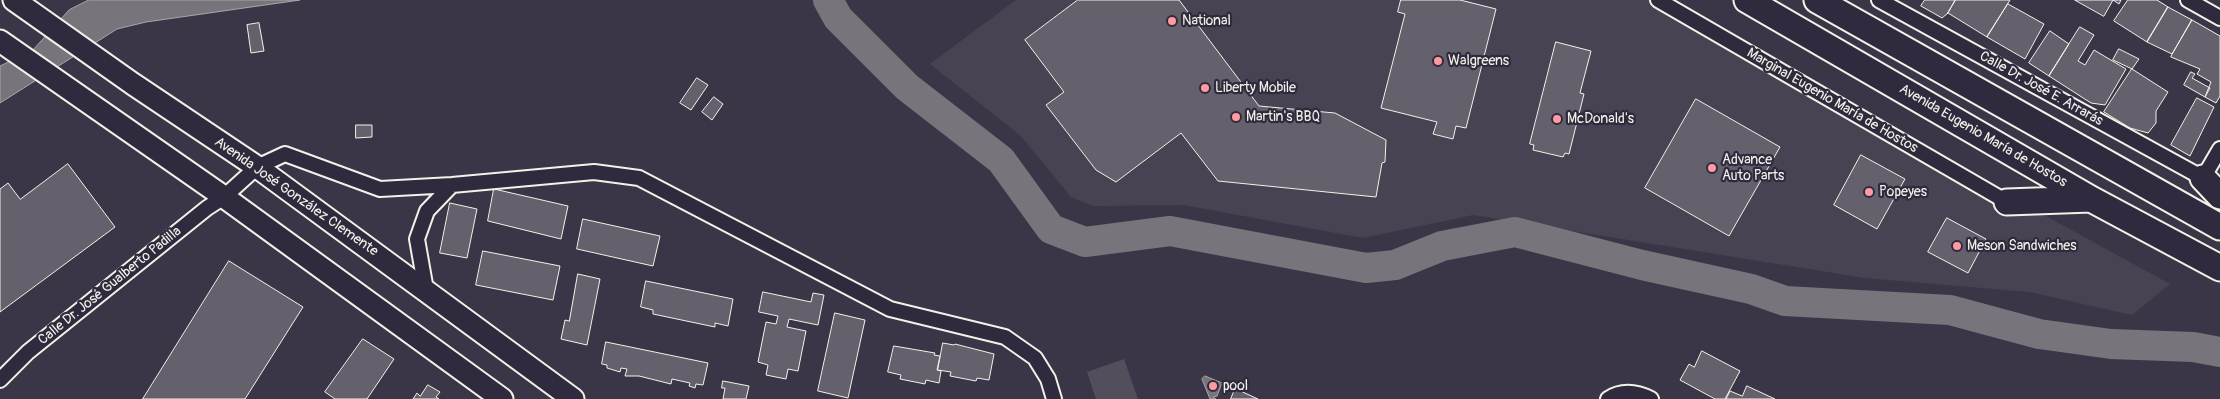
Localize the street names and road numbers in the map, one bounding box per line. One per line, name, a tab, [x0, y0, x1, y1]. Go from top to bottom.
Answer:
street label: Marginal Eugenio María de Hostos	[1743, 45, 1921, 157]
street label: Calle Dr. José E. Arrarás	[1976, 48, 2106, 130]
street label: Avenida Eugenio María de Hostos	[1896, 81, 2070, 191]
street label: Avenida José González Clemente	[211, 134, 381, 260]
street label: Calle Dr. José Gualberto Padilla	[35, 223, 185, 349]

